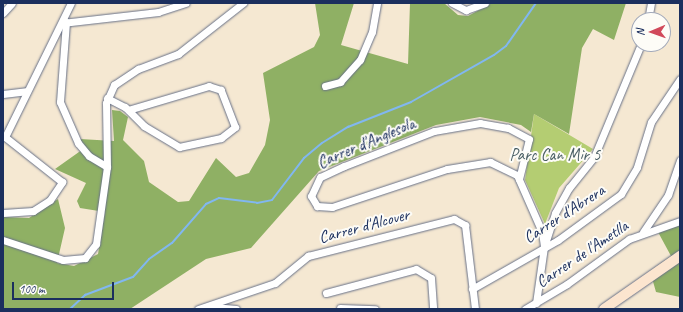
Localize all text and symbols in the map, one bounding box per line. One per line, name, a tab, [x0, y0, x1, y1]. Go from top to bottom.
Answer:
north arrow	[631, 12, 671, 52]
text: N	[633, 29, 647, 36]
street label: Carrer d'Anglesola	[314, 113, 418, 173]
park label: Parc Can Mir 5	[509, 145, 601, 165]
street label: Carrer d'Abrera	[520, 180, 608, 248]
street label: Carrer d'Alcover	[317, 204, 411, 248]
street label: Carrer de l'Ametlla	[532, 216, 632, 292]
scale bar	[14, 274, 116, 300]
text: 100 m	[19, 281, 45, 297]

